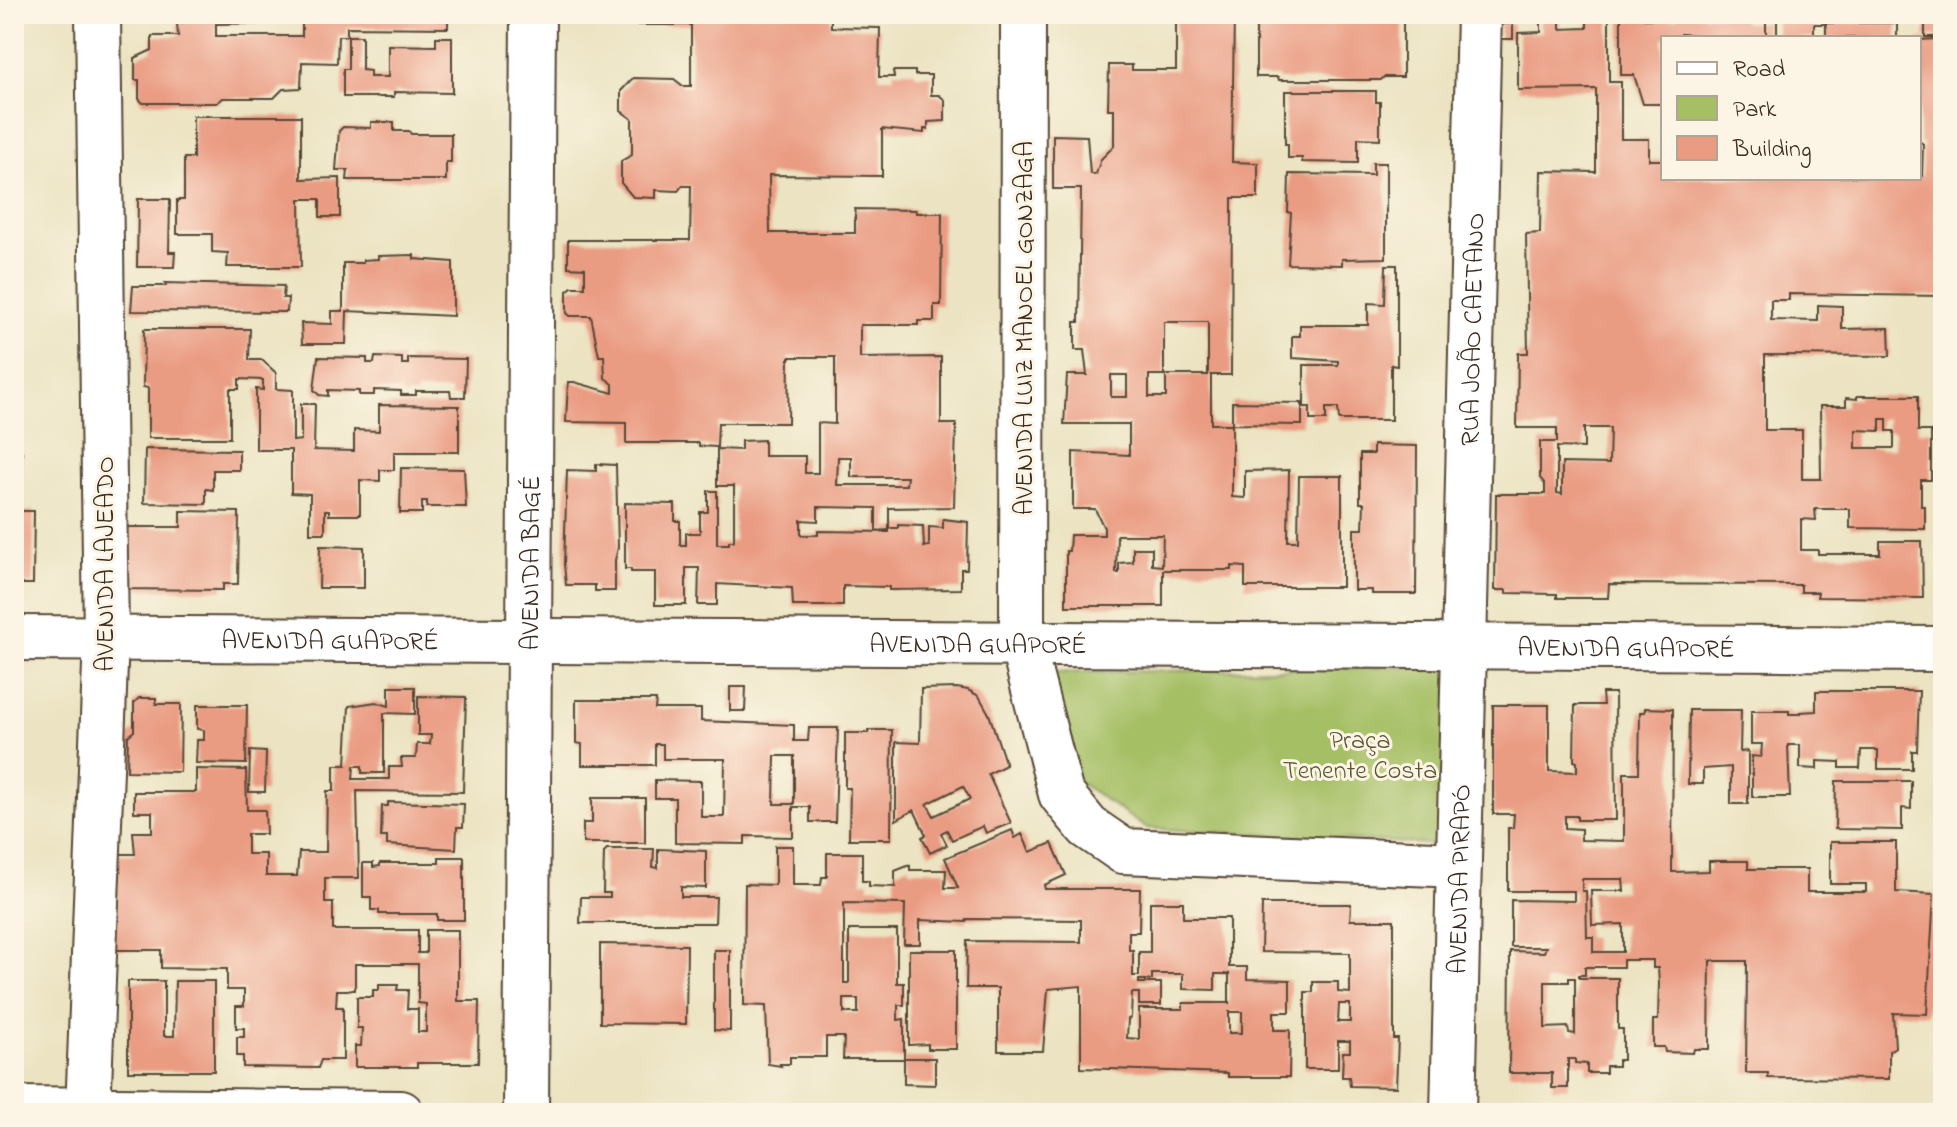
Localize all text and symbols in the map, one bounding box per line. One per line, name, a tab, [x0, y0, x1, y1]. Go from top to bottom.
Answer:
legend	[1661, 36, 1921, 180]
text: Road	[1733, 53, 1786, 88]
text: Park	[1733, 93, 1777, 128]
text: Building	[1732, 133, 1812, 168]
street label: AVENIDA LUIZ MANOEL GONZAGA	[1007, 141, 1045, 515]
street label: RUA JOÃO CAETANO	[1453, 212, 1496, 446]
street label: AVENIDA LAJEADO	[88, 456, 126, 672]
street label: AVENIDA BAGÉ	[513, 475, 552, 651]
street label: AVENIDA GUAPORÉ	[221, 623, 439, 662]
street label: AVENIDA GUAPORÉ	[869, 627, 1087, 666]
street label: AVENIDA GUAPORÉ	[1517, 631, 1735, 670]
park label: Praça Tenente Costa	[1283, 723, 1437, 791]
street label: AVENIDA PIRAPÓ	[1440, 784, 1483, 975]

